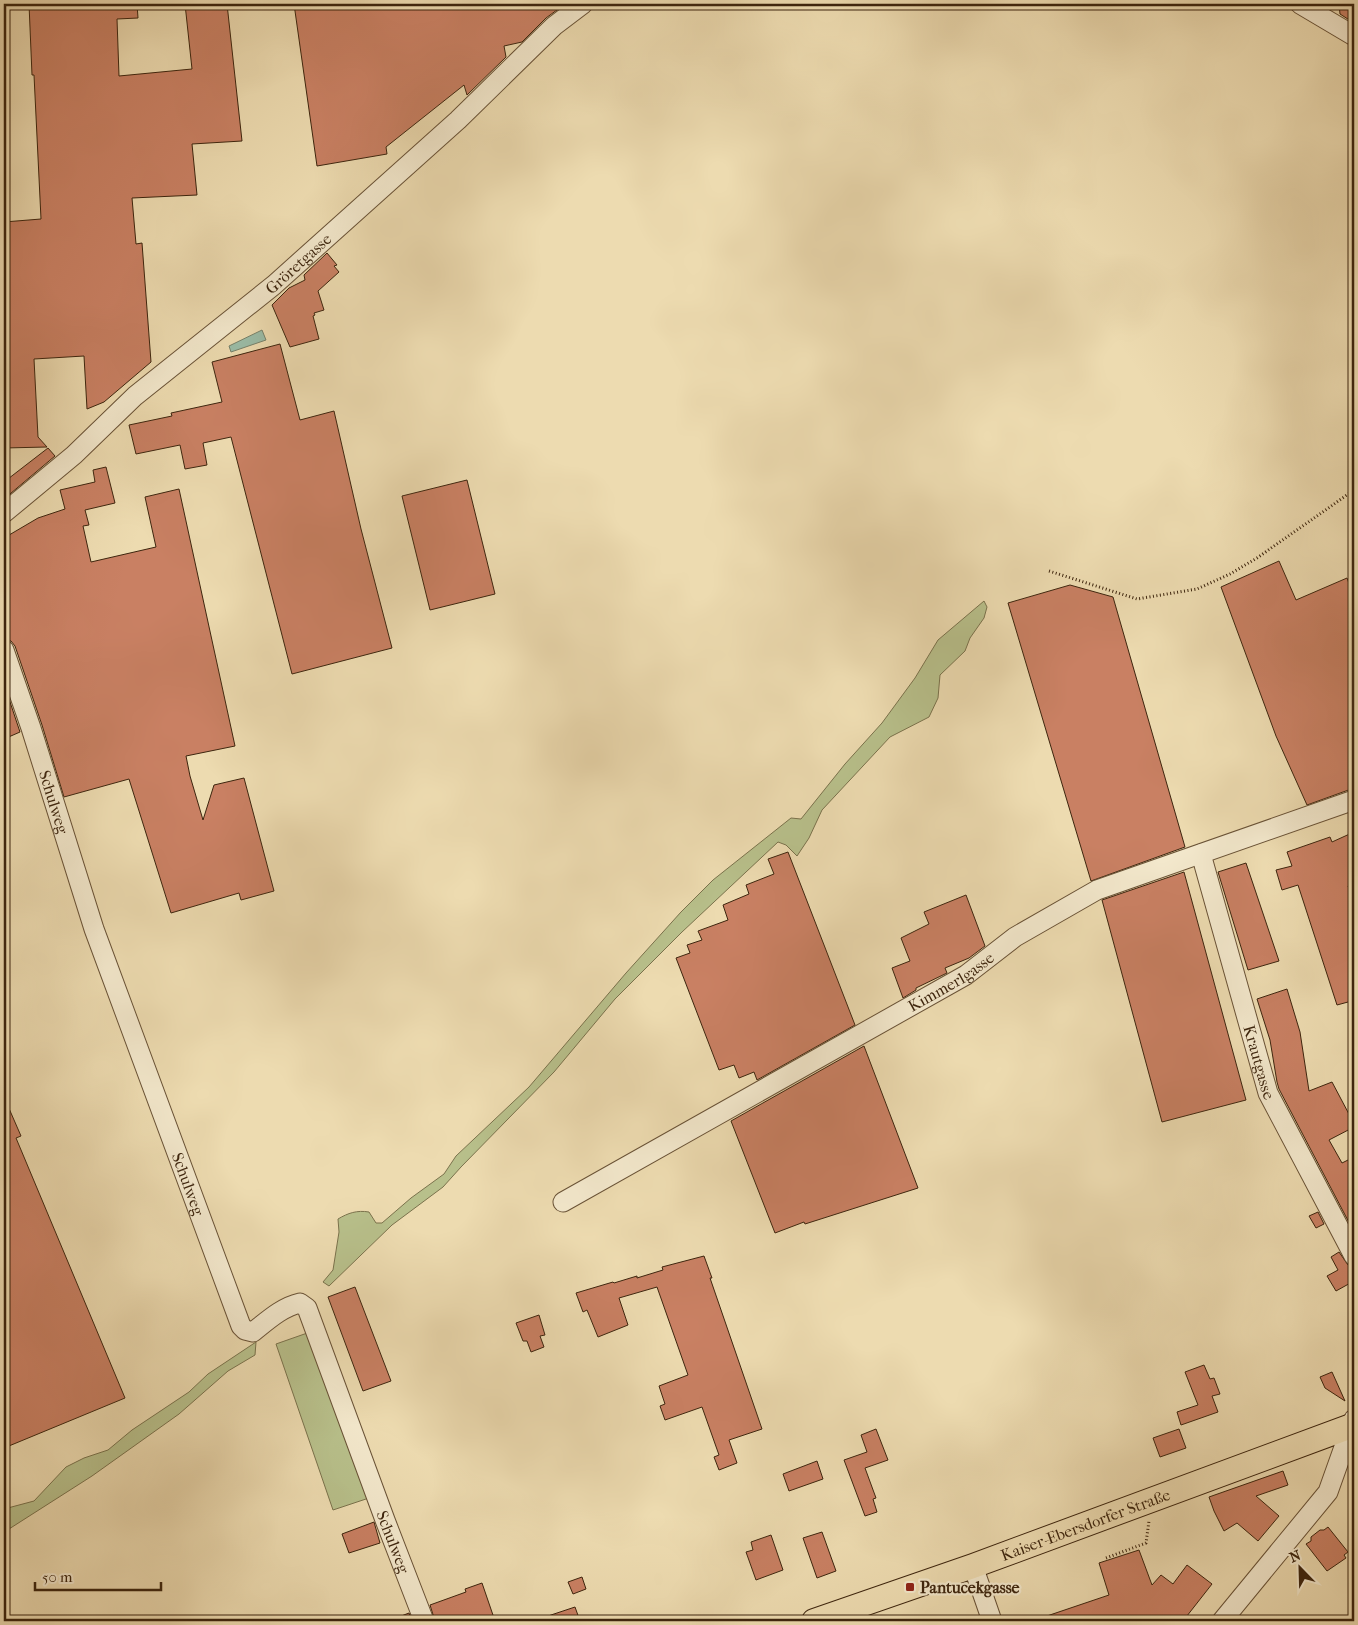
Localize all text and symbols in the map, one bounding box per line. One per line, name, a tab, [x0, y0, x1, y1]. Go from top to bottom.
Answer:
street label: Gröretgasse	[261, 229, 335, 298]
street label: Schulweg	[35, 768, 73, 836]
street label: Kimmerlgasse	[904, 948, 997, 1015]
street label: Krautgasse	[1240, 1023, 1279, 1103]
street label: Schulweg	[168, 1150, 209, 1218]
street label: Kaiser-Ebersdorfer Straße	[998, 1484, 1173, 1564]
street label: Schulweg	[373, 1508, 414, 1576]
north arrow	[1276, 1542, 1326, 1592]
text: N	[1287, 1546, 1304, 1566]
scale bar	[35, 1560, 161, 1592]
text: 50 m	[42, 1568, 73, 1586]
place label: Pantucekgasse	[920, 1578, 1020, 1598]
marker: Pantucekgasse	[904, 1581, 916, 1593]

